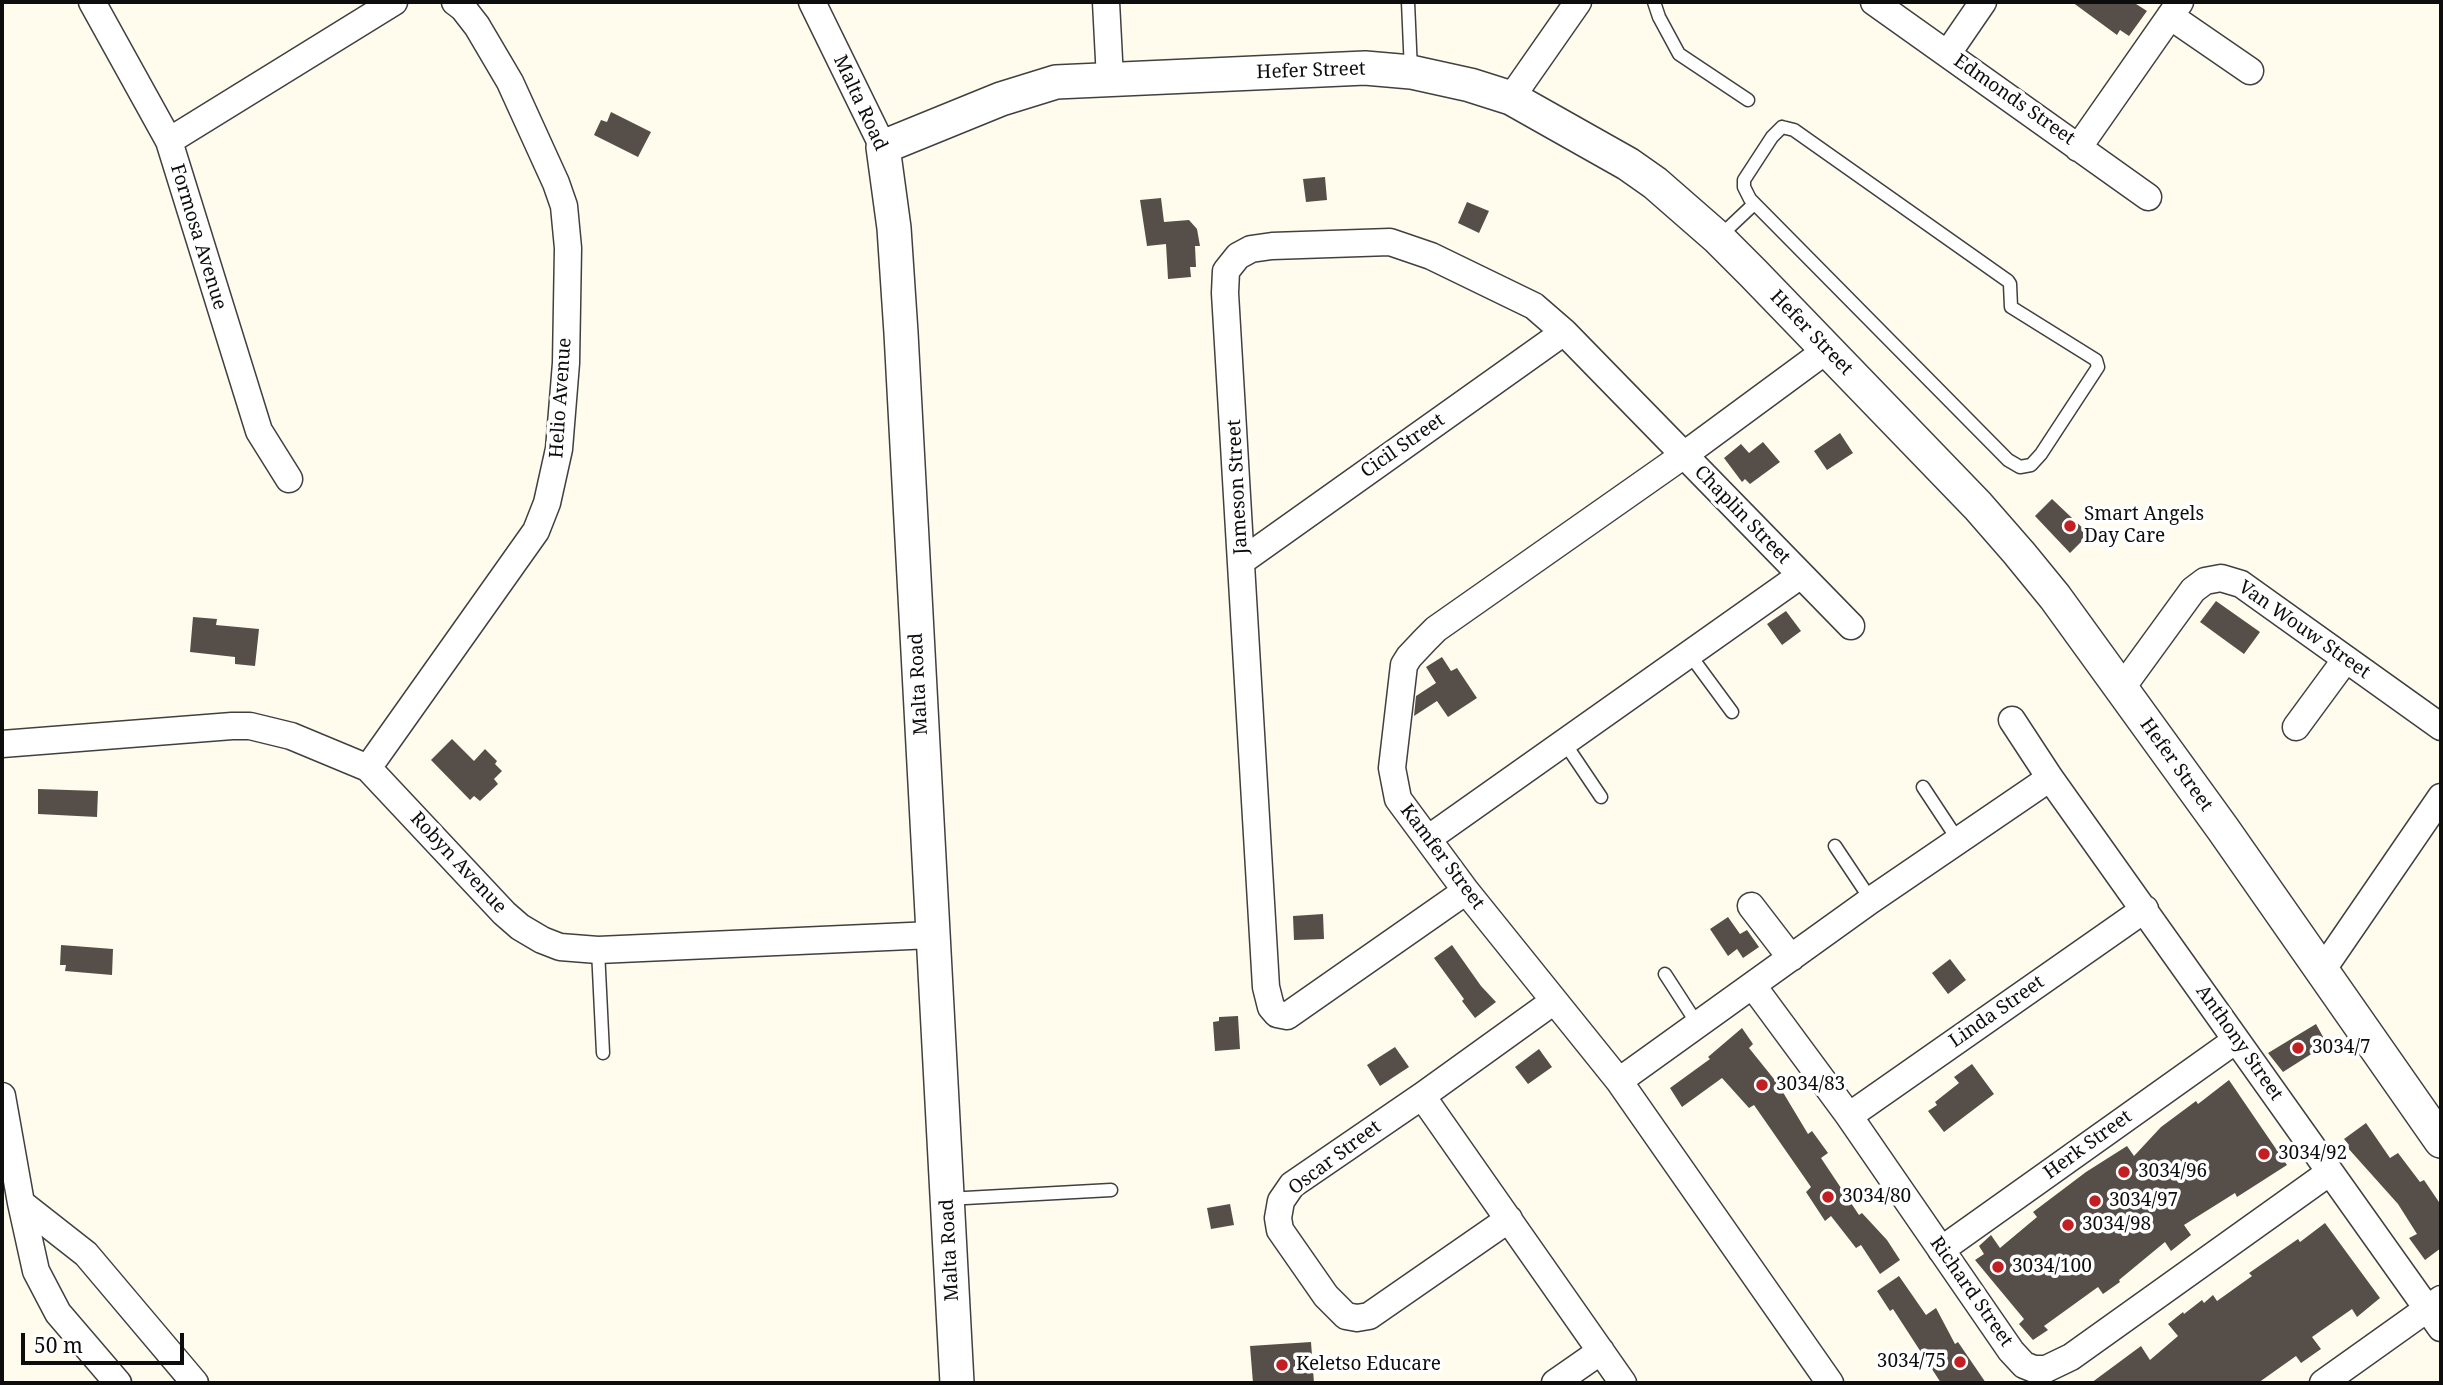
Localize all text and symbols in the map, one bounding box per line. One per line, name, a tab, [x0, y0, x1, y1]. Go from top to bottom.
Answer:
street label: Edmonds Street	[1949, 50, 2079, 150]
street label: Malta Road	[828, 52, 892, 154]
street label: Hefer Street	[1256, 58, 1366, 84]
street label: Formosa Avenue	[165, 161, 231, 313]
street label: Hefer Street	[1765, 286, 1857, 380]
street label: Helio Avenue	[545, 337, 577, 459]
street label: Cicil Street	[1357, 409, 1449, 483]
street label: Jameson Street	[1223, 419, 1253, 555]
street label: Chaplin Street	[1689, 461, 1795, 569]
place label: Smart Angels Day Care	[2084, 504, 2204, 548]
marker: Smart Angels Day Care	[2062, 518, 2078, 534]
street label: Van Wouw Street	[2234, 576, 2374, 684]
street label: Malta Road	[905, 632, 933, 736]
street label: Hefer Street	[2135, 714, 2217, 816]
street label: Kamfer Street	[1395, 800, 1489, 914]
street label: Robyn Avenue	[405, 807, 511, 919]
street label: Linda Street	[1945, 971, 2049, 1053]
street label: Anthony Street	[2191, 981, 2287, 1105]
place label: 3034/7	[2312, 1037, 2371, 1059]
marker: 3034/7	[2290, 1040, 2306, 1056]
place label: 3034/83	[1776, 1074, 1845, 1096]
marker: 3034/83	[1754, 1077, 1770, 1093]
street label: Herk Street	[2040, 1105, 2136, 1185]
street label: Oscar Street	[1284, 1116, 1386, 1200]
place label: 3034/92	[2278, 1143, 2347, 1165]
marker: 3034/92	[2256, 1146, 2272, 1162]
place label: 3034/96	[2138, 1161, 2207, 1183]
marker: 3034/96	[2116, 1164, 2132, 1180]
place label: 3034/80	[1842, 1186, 1911, 1208]
marker: 3034/80	[1820, 1189, 1836, 1205]
place label: 3034/97	[2109, 1190, 2178, 1212]
marker: 3034/97	[2087, 1193, 2103, 1209]
street label: Malta Road	[936, 1198, 964, 1302]
place label: 3034/98	[2082, 1214, 2151, 1236]
marker: 3034/98	[2060, 1217, 2076, 1233]
street label: Richard Street	[1925, 1233, 2017, 1351]
place label: 3034/100	[2012, 1256, 2092, 1278]
marker: 3034/100	[1990, 1259, 2006, 1275]
scale bar	[24, 1318, 187, 1362]
text: 50 m	[34, 1331, 83, 1359]
place label: 3034/75	[1877, 1351, 1946, 1373]
place label: Keletso Educare	[1296, 1354, 1441, 1376]
marker: 3034/75	[1952, 1354, 1968, 1370]
marker: Keletso Educare	[1274, 1357, 1290, 1373]

